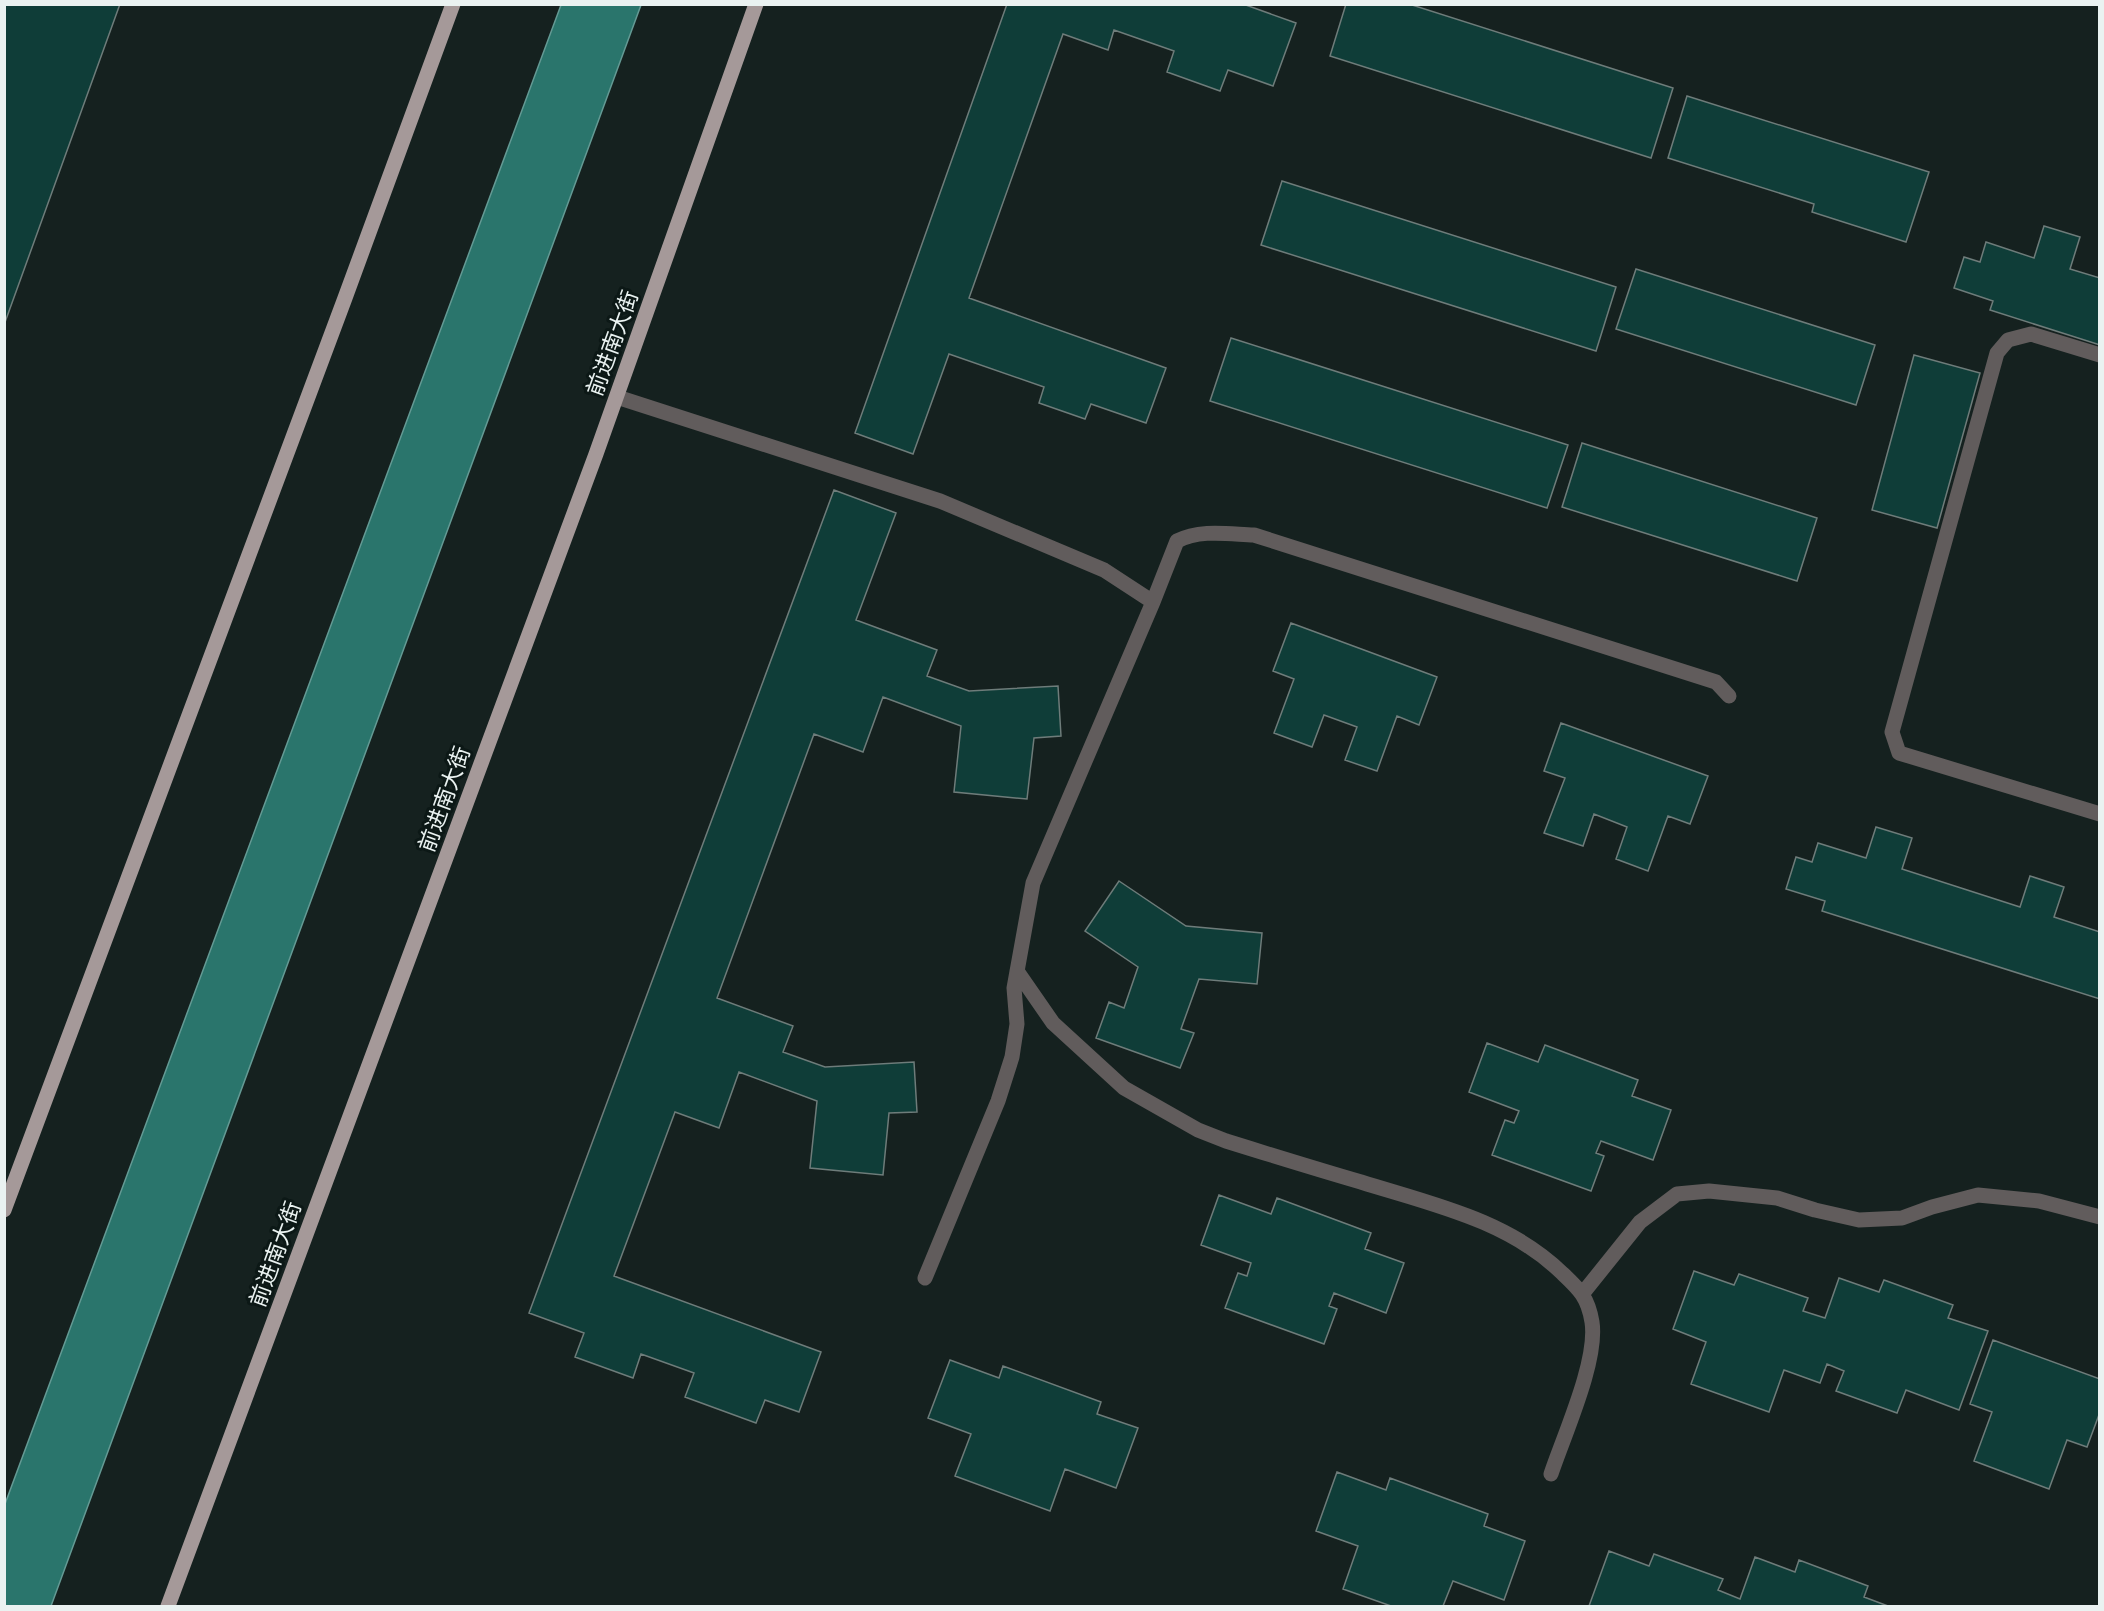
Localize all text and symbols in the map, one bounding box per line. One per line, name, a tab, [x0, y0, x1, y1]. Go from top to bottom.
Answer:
street label: 前进南大街	[580, 287, 643, 399]
street label: 前进南大街	[412, 743, 475, 855]
street label: 前进南大街	[243, 1198, 306, 1310]

